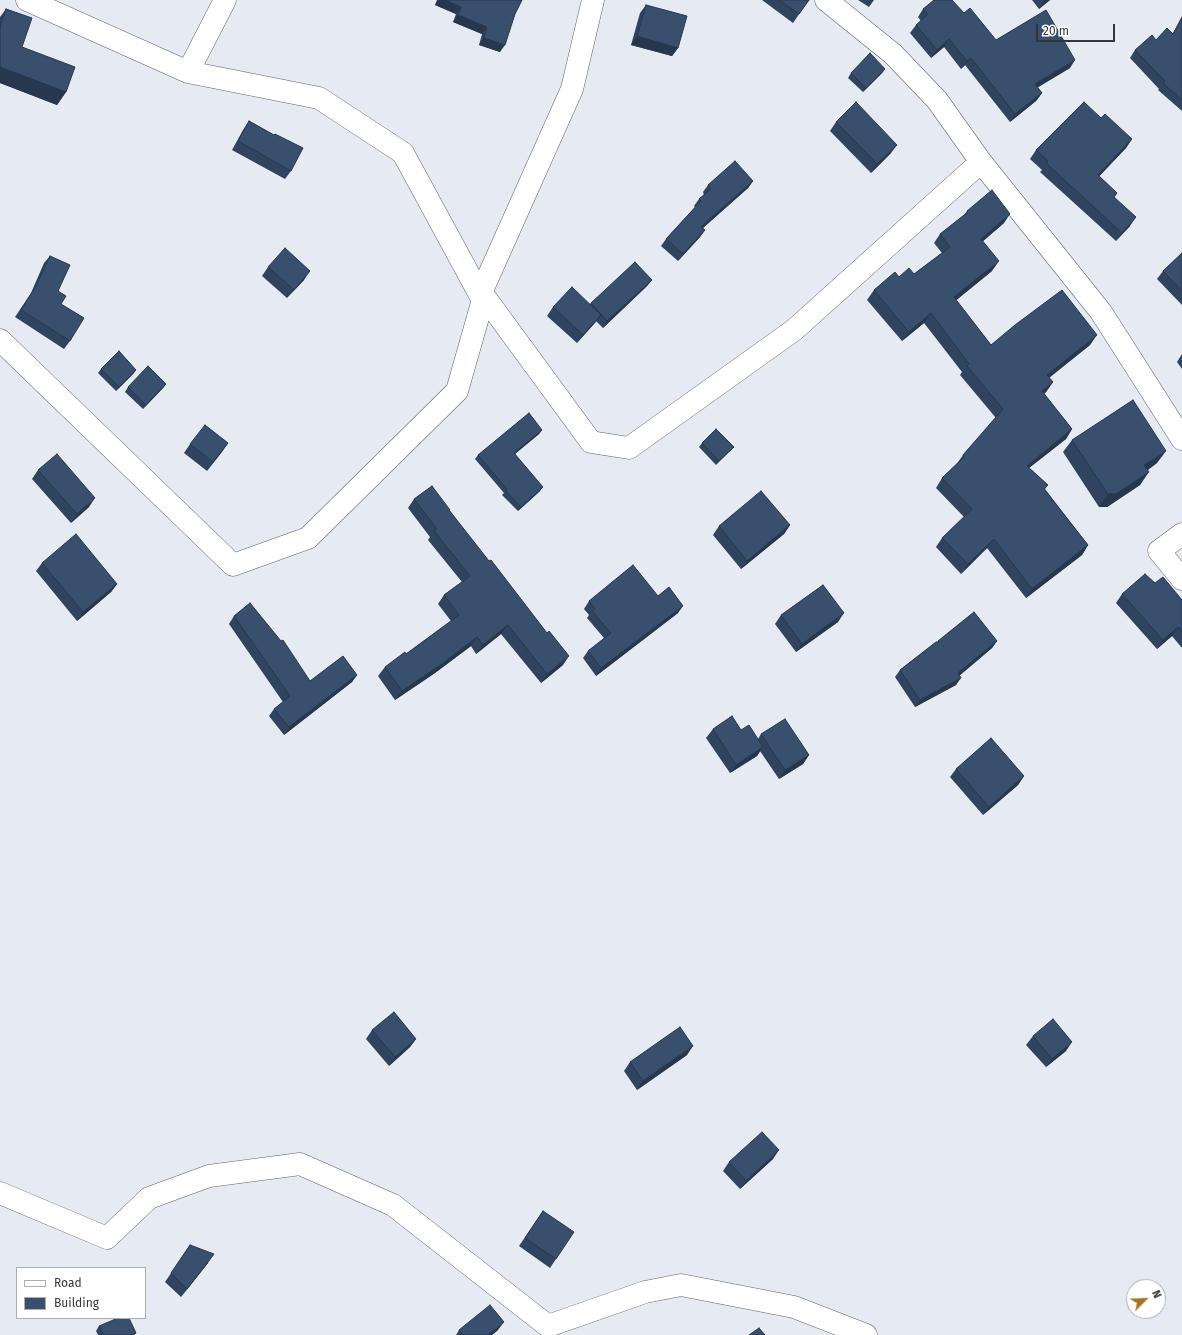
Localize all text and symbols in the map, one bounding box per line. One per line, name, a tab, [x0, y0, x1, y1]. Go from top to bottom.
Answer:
scale bar	[1038, 16, 1117, 42]
text: 20 m	[1043, 24, 1069, 38]
legend	[16, 1267, 146, 1319]
text: Road	[54, 1276, 82, 1290]
north arrow	[1126, 1279, 1166, 1319]
text: N	[1149, 1288, 1164, 1300]
text: Building	[54, 1296, 99, 1310]

